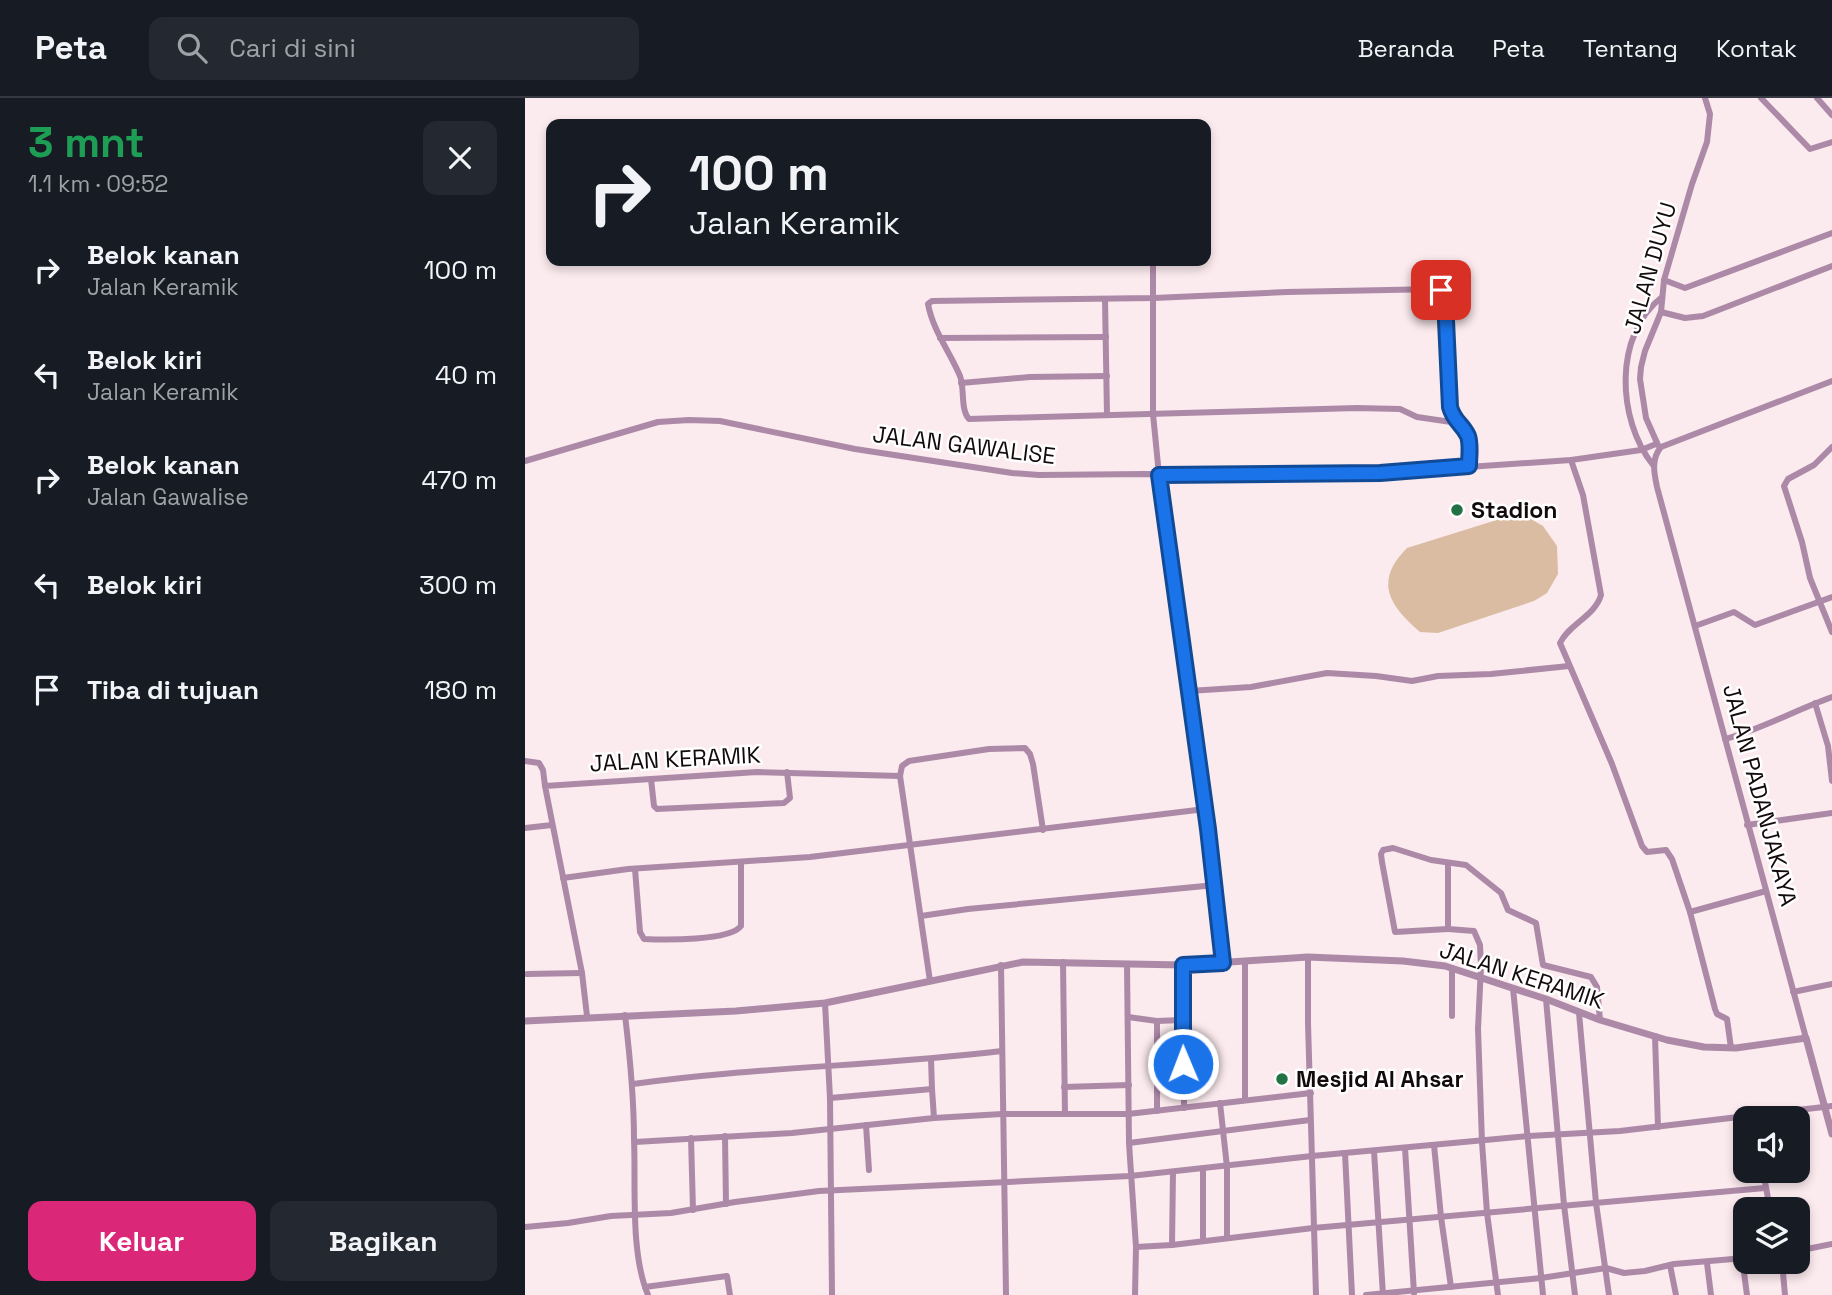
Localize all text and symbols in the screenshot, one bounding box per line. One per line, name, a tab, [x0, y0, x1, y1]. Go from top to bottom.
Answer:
search box	[149, 17, 639, 80]
text: Peta	[35, 27, 107, 69]
icon: search	[173, 29, 211, 67]
text: Cari di sini	[229, 31, 356, 65]
text: Beranda	[1358, 33, 1454, 64]
text: Peta	[1492, 33, 1545, 64]
text: Tentang	[1583, 33, 1678, 64]
text: Kontak	[1716, 33, 1797, 64]
text: 3 mnt	[28, 116, 145, 169]
button: close	[423, 121, 497, 195]
text: 100 m	[689, 142, 829, 204]
icon: right	[574, 147, 665, 238]
text: 1.1 km · 09:52	[28, 169, 168, 199]
street label: JALAN DUYU	[1617, 199, 1683, 337]
text: Jalan Keramik	[689, 203, 900, 243]
text: Belok kanan	[87, 238, 240, 272]
icon: right	[28, 251, 66, 289]
text: 100 m	[424, 253, 497, 287]
pin	[1411, 260, 1471, 320]
icon: arrive	[1422, 271, 1460, 309]
text: Jalan Keramik	[87, 272, 239, 302]
text: Belok kiri	[87, 343, 202, 377]
icon: left	[28, 356, 66, 394]
text: 40 m	[435, 358, 497, 392]
text: Jalan Keramik	[87, 377, 239, 407]
street label: JALAN GAWALISE	[871, 419, 1057, 471]
text: Belok kanan	[87, 448, 240, 482]
icon: right	[28, 461, 66, 499]
text: 470 m	[421, 463, 497, 497]
text: Jalan Gawalise	[87, 482, 249, 512]
place label: Stadion	[1471, 495, 1558, 525]
marker: Stadion	[1449, 502, 1465, 518]
icon: left	[28, 566, 66, 604]
text: Belok kiri	[87, 568, 202, 602]
text: 300 m	[419, 568, 497, 602]
icon: arrive	[28, 671, 66, 709]
text: Tiba di tujuan	[87, 673, 259, 707]
text: 180 m	[424, 673, 497, 707]
street label: JALAN PADANJAKAYA	[1716, 681, 1804, 909]
street label: JALAN KERAMIK	[589, 740, 761, 778]
street label: JALAN KERAMIK	[1436, 934, 1608, 1016]
position arrow	[1146, 1027, 1220, 1101]
place label: Mesjid Al Ahsar	[1296, 1064, 1464, 1094]
marker: Mesjid Al Ahsar	[1274, 1071, 1290, 1087]
map controls	[1733, 1106, 1810, 1274]
button: sound	[1733, 1106, 1810, 1183]
button: layers	[1733, 1197, 1810, 1274]
button: Keluar	[28, 1201, 256, 1281]
button: Bagikan	[270, 1201, 497, 1281]

